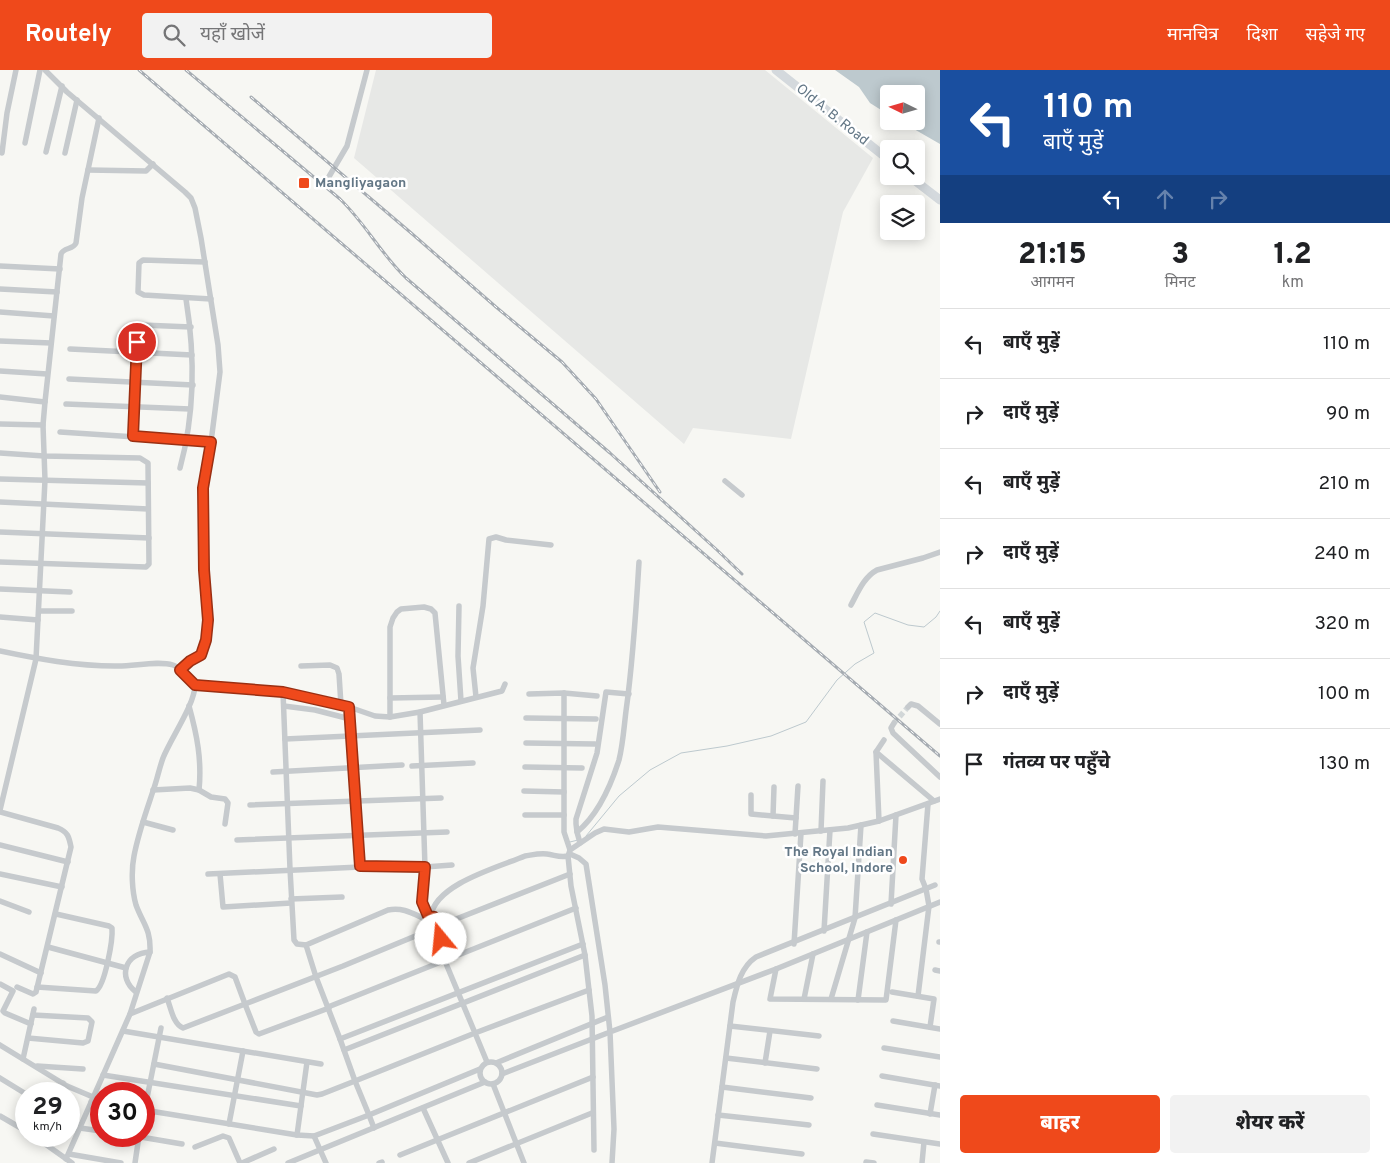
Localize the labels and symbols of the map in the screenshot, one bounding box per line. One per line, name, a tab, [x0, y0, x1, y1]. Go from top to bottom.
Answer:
street label: Old A. B. Road	[792, 81, 872, 149]
north arrow	[880, 85, 925, 130]
place label: Mangliyagaon	[315, 175, 406, 192]
marker: Mangliyagaon	[297, 176, 311, 190]
pin	[116, 321, 158, 363]
place label: The Royal Indian School, Indore	[784, 844, 893, 877]
marker: The Royal Indian School, Indore	[897, 854, 909, 866]
position arrow	[414, 912, 466, 964]
speed limit sign: 30	[90, 1082, 155, 1147]

